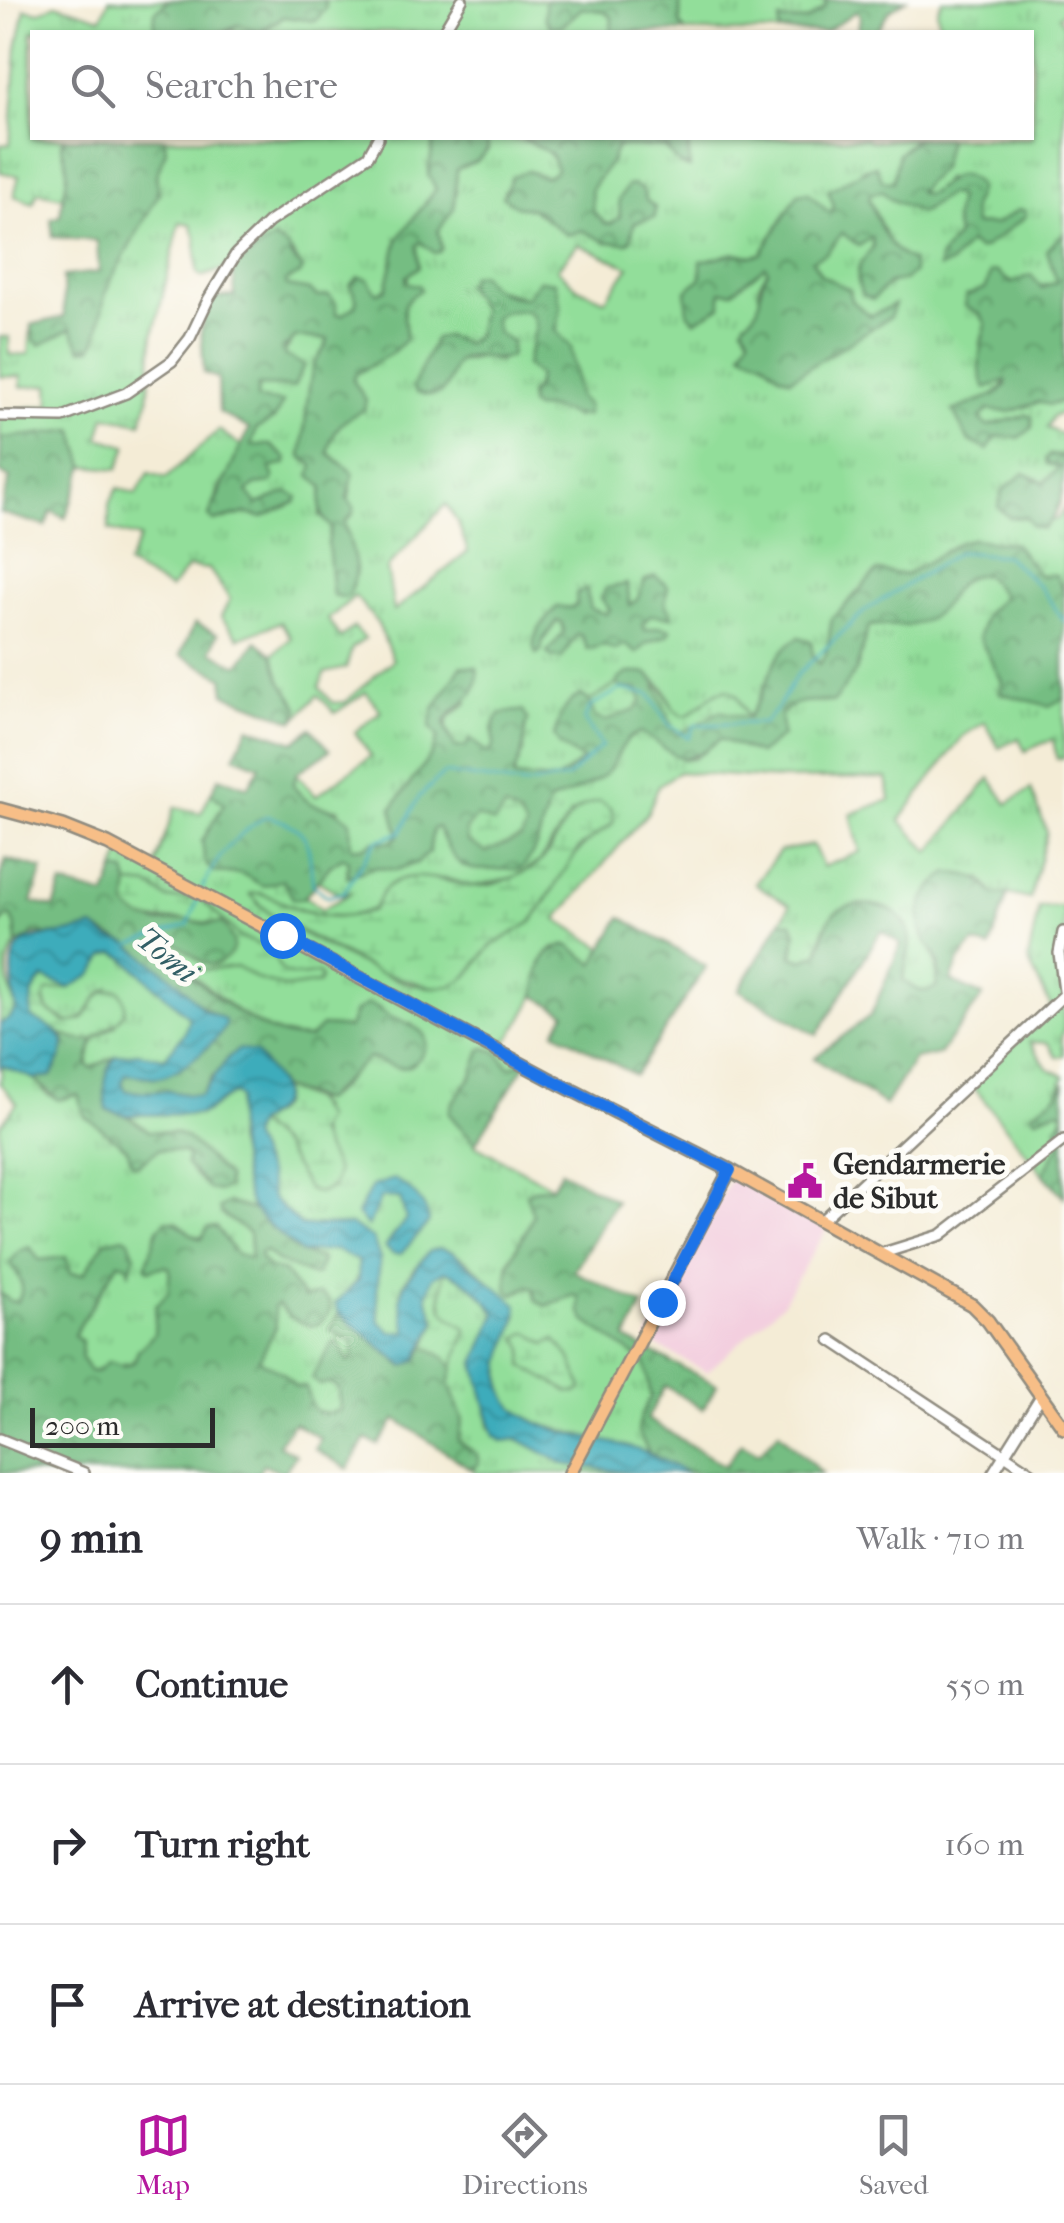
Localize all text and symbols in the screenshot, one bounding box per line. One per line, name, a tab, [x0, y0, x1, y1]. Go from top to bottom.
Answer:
search box	[30, 30, 1034, 140]
icon: search	[65, 58, 120, 113]
text: Search here	[145, 63, 338, 108]
route start	[260, 913, 306, 959]
water label: Tomi	[129, 920, 207, 993]
place label: Gendarmerie de Sibut	[833, 1147, 1005, 1216]
public building icon: Gendarmerie de Sibut	[786, 1162, 824, 1200]
route end	[640, 1280, 686, 1326]
scale bar	[30, 1403, 215, 1448]
text: 200 m	[45, 1409, 120, 1442]
text: 9 min	[40, 1514, 143, 1563]
text: Walk · 710 m	[857, 1520, 1024, 1557]
icon: ahead	[40, 1657, 95, 1712]
text: Continue	[135, 1662, 288, 1707]
text: 550 m	[945, 1666, 1024, 1703]
icon: right	[40, 1817, 95, 1872]
text: Turn right	[135, 1822, 310, 1867]
text: 160 m	[944, 1826, 1024, 1863]
icon: arrive	[40, 1977, 95, 2032]
text: Arrive at destination	[135, 1982, 471, 2027]
tab: Map	[136, 2108, 191, 2201]
tab: Directions	[462, 2108, 588, 2201]
tab: Saved	[859, 2108, 928, 2201]

